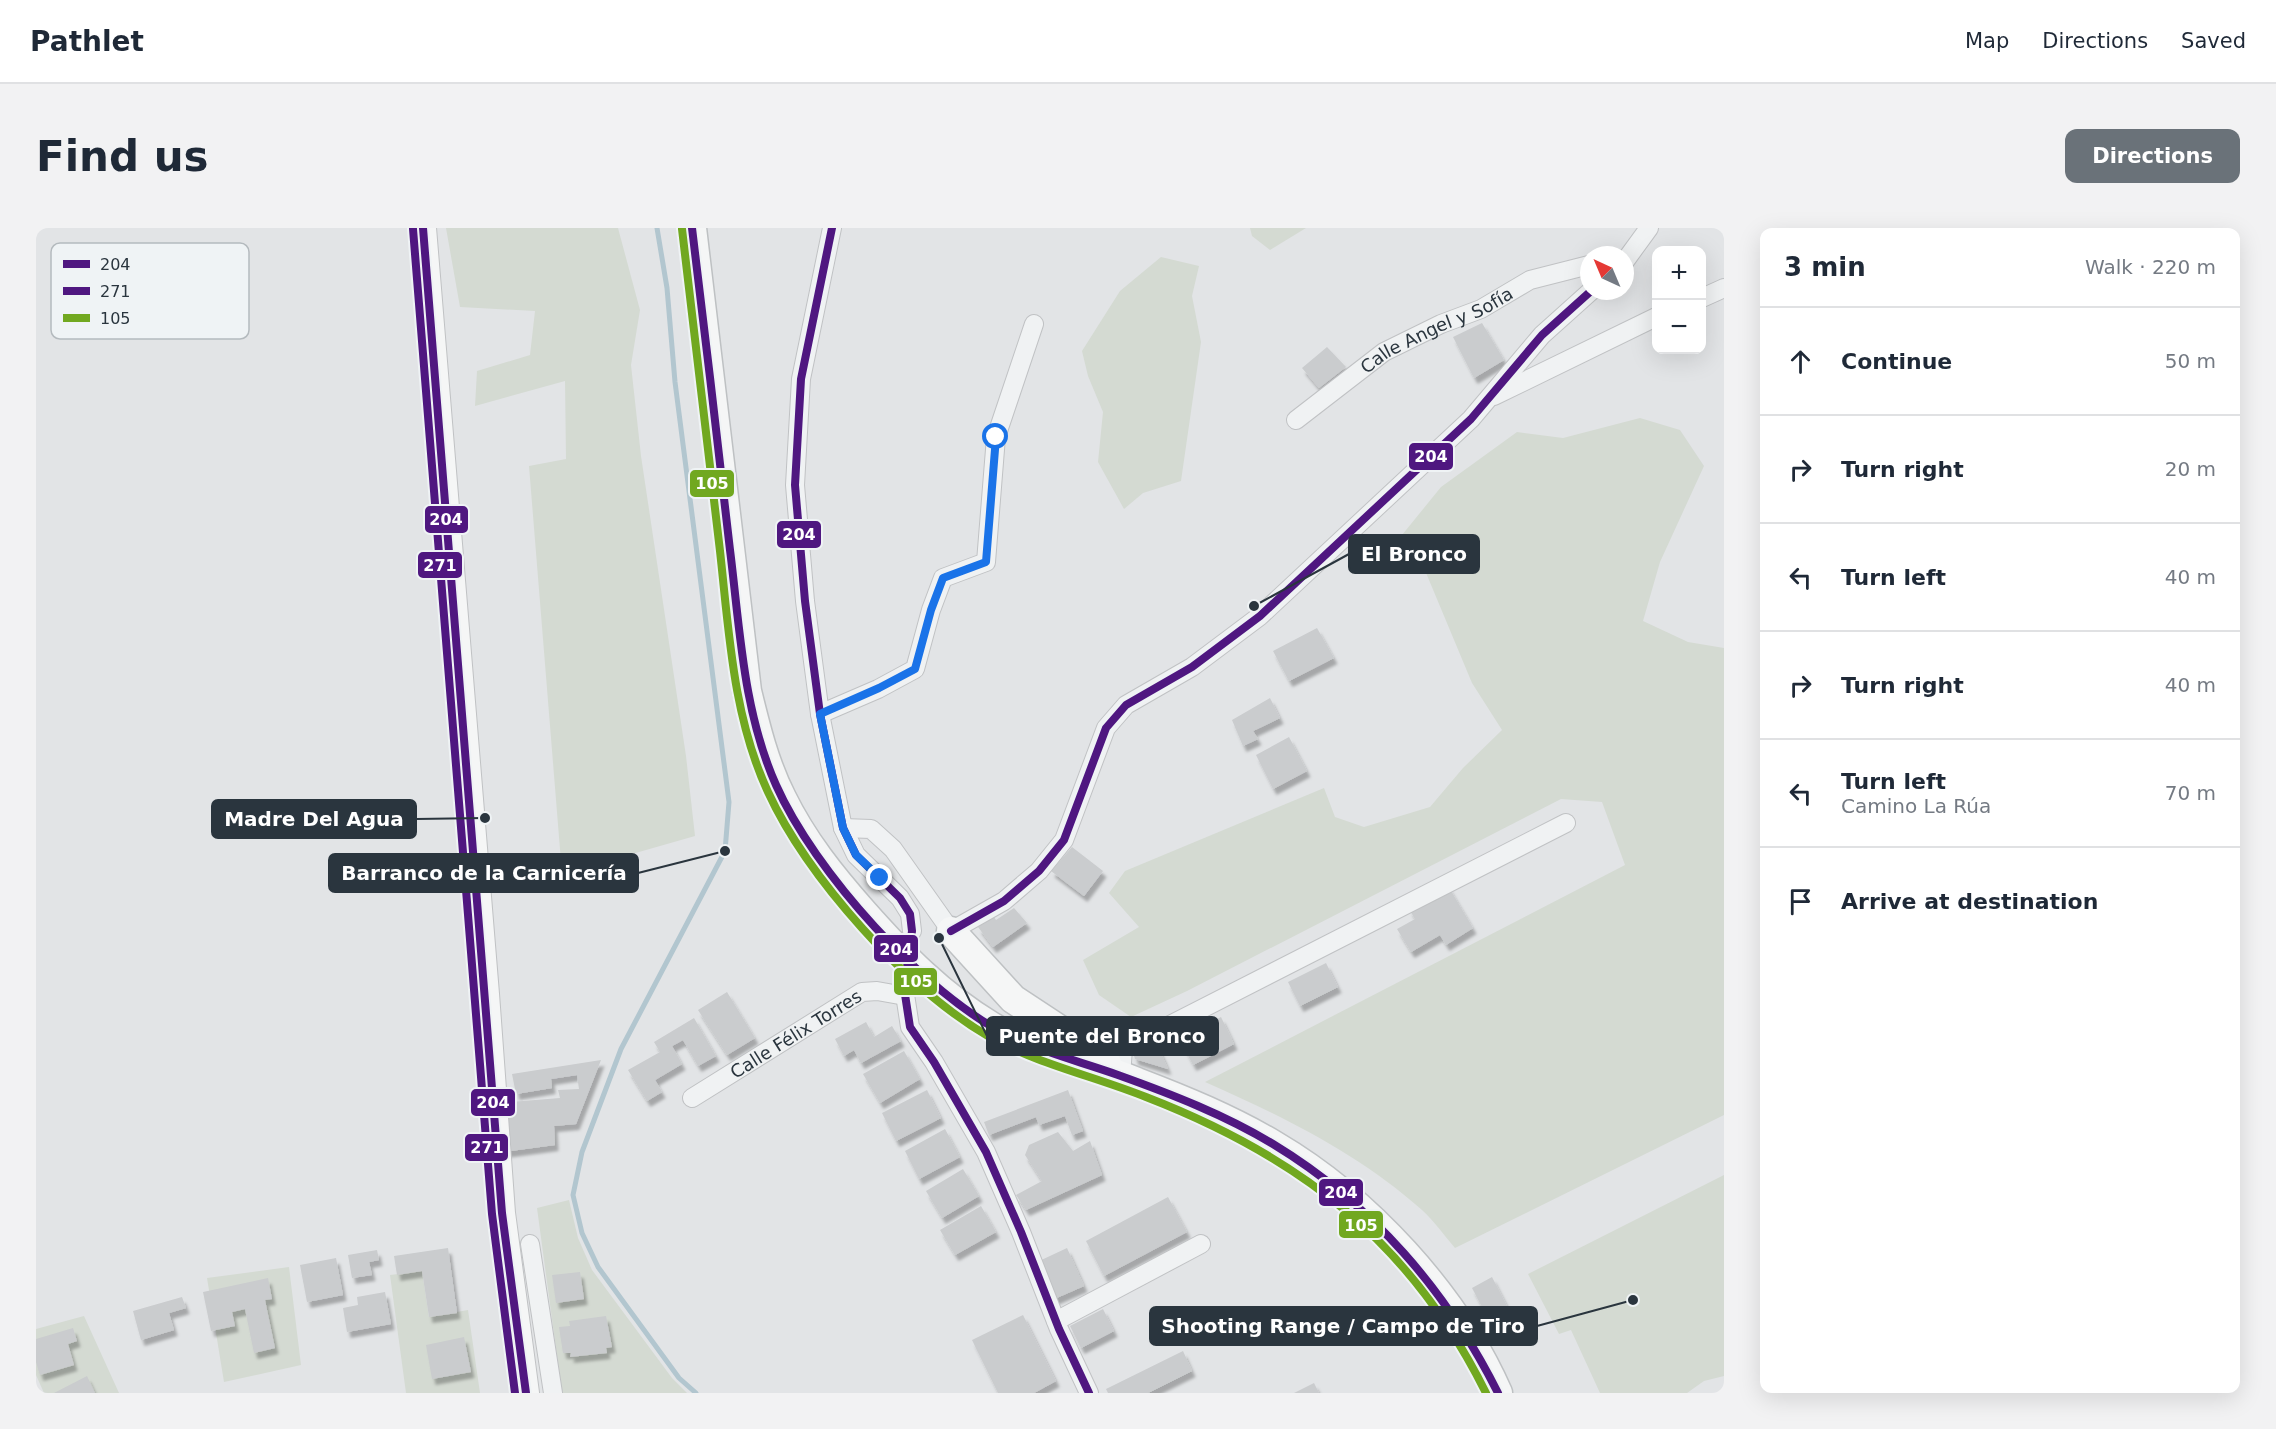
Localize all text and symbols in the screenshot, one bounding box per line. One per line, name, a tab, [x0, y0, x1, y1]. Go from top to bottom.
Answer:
text: Pathlet	[30, 25, 144, 58]
text: Map	[1965, 29, 2009, 53]
text: Directions	[2042, 29, 2148, 53]
text: Saved	[2181, 29, 2246, 53]
button: Directions	[2065, 129, 2240, 183]
text: Find us	[36, 132, 209, 181]
legend	[51, 243, 249, 339]
north arrow	[1580, 246, 1634, 300]
map controls	[1652, 246, 1706, 354]
button: +	[1652, 246, 1706, 300]
text: 3 min	[1784, 252, 1866, 282]
text: 204	[100, 255, 131, 274]
text: Walk · 220 m	[2085, 255, 2216, 279]
text: 271	[100, 282, 131, 301]
street label: Calle Angel y Sofía	[1356, 282, 1516, 377]
button: −	[1652, 300, 1706, 354]
text: 105	[100, 309, 131, 328]
icon: ahead	[1784, 345, 1817, 378]
text: Continue	[1841, 349, 1952, 374]
text: 50 m	[2165, 349, 2216, 373]
route start	[982, 423, 1008, 449]
line badge: 204	[1408, 442, 1454, 471]
text: 204	[1414, 447, 1448, 466]
icon: right	[1784, 453, 1817, 486]
text: Turn right	[1841, 457, 1964, 482]
text: 20 m	[2165, 457, 2216, 481]
line badge: 105	[689, 469, 735, 498]
text: 105	[695, 474, 729, 493]
line badge: 204	[424, 505, 469, 534]
text: 204	[429, 510, 463, 529]
line badge: 204	[776, 520, 822, 549]
text: 204	[782, 525, 816, 544]
callout: El Bronco	[1349, 535, 1479, 573]
text: El Bronco	[1361, 542, 1467, 566]
line badge: 271	[417, 551, 463, 579]
text: 271	[423, 556, 457, 575]
icon: left	[1784, 561, 1817, 594]
text: Turn left	[1841, 565, 1946, 590]
text: 40 m	[2165, 565, 2216, 589]
icon: right	[1784, 669, 1817, 702]
text: Turn right	[1841, 673, 1964, 698]
text: 40 m	[2165, 673, 2216, 697]
text: Turn left	[1841, 769, 1946, 794]
icon: left	[1784, 777, 1817, 810]
text: 70 m	[2165, 781, 2216, 805]
text: Camino La Rúa	[1841, 794, 1991, 818]
callout: Madre Del Agua	[212, 800, 416, 838]
text: Madre Del Agua	[224, 807, 404, 831]
callout: Barranco de la Carnicería	[329, 854, 638, 892]
text: Barranco de la Carnicería	[341, 861, 627, 885]
route end	[866, 864, 892, 890]
icon: arrive	[1784, 885, 1817, 918]
text: Arrive at destination	[1841, 889, 2098, 914]
line badge: 204	[873, 934, 919, 963]
text: 204	[879, 940, 913, 959]
line badge: 105	[893, 967, 938, 996]
text: 105	[899, 972, 933, 991]
street label: Calle Félix Torres	[726, 985, 865, 1082]
callout: Puente del Bronco	[987, 1017, 1218, 1055]
text: Puente del Bronco	[998, 1024, 1206, 1048]
line badge: 204	[470, 1088, 516, 1117]
text: 204	[476, 1093, 510, 1112]
line badge: 271	[464, 1133, 509, 1162]
text: 271	[470, 1138, 504, 1157]
line badge: 204	[1318, 1178, 1364, 1207]
text: 204	[1324, 1183, 1358, 1202]
line badge: 105	[1338, 1210, 1384, 1239]
text: 105	[1344, 1216, 1378, 1235]
callout: Shooting Range / Campo de Tiro	[1150, 1307, 1537, 1345]
text: Shooting Range / Campo de Tiro	[1161, 1314, 1525, 1338]

